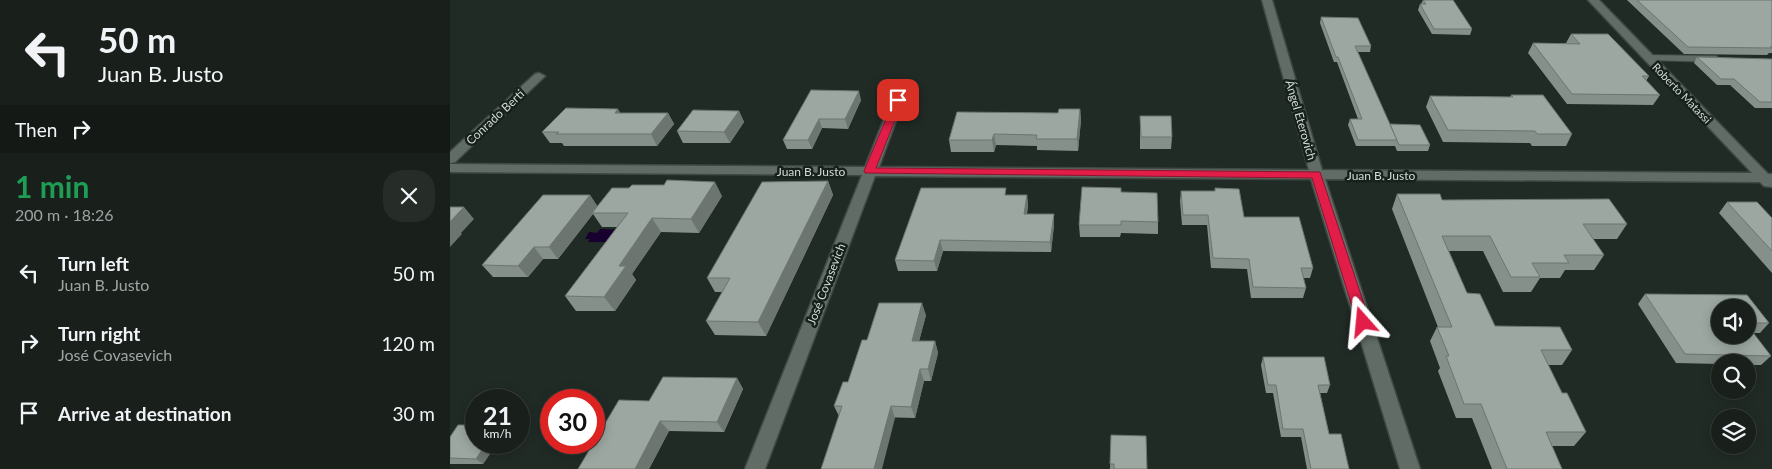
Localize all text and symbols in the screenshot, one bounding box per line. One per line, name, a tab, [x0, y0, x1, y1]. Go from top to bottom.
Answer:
text: 50 m	[98, 18, 176, 60]
icon: left	[15, 20, 80, 85]
text: Juan B. Justo	[98, 60, 224, 87]
street label: Roberto Matassi	[1650, 60, 1714, 126]
street label: Ángel Eterovich	[1282, 78, 1320, 162]
pin	[877, 79, 919, 121]
street label: Conrado Berti	[463, 86, 527, 148]
icon: arrive	[884, 86, 912, 114]
icon: right	[67, 115, 95, 143]
text: Then	[15, 118, 57, 141]
street label: Juan B. Justo	[777, 164, 845, 179]
text: 1 min	[15, 168, 89, 204]
street label: Juan B. Justo	[1347, 168, 1415, 183]
button: close	[383, 170, 435, 222]
text: 200 m · 18:26	[15, 205, 114, 224]
street label: José Covasevich	[804, 241, 848, 327]
text: Turn left	[58, 252, 129, 275]
icon: left	[15, 259, 43, 287]
text: 50 m	[392, 262, 435, 285]
text: Juan B. Justo	[58, 275, 149, 294]
position arrow	[1336, 295, 1388, 347]
map controls	[1711, 299, 1756, 454]
button: sound	[1711, 299, 1756, 344]
text: Turn right	[58, 322, 140, 345]
icon: right	[15, 329, 43, 357]
text: 120 m	[381, 332, 435, 355]
text: José Covasevich	[58, 345, 172, 364]
button: search	[1711, 354, 1756, 399]
speed limit sign: 30	[540, 389, 605, 454]
icon: arrive	[15, 399, 43, 427]
text: 21	[483, 400, 512, 430]
text: Arrive at destination	[58, 402, 231, 425]
text: 30 m	[392, 402, 435, 425]
button: layers	[1711, 409, 1756, 454]
text: km/h	[483, 426, 512, 441]

